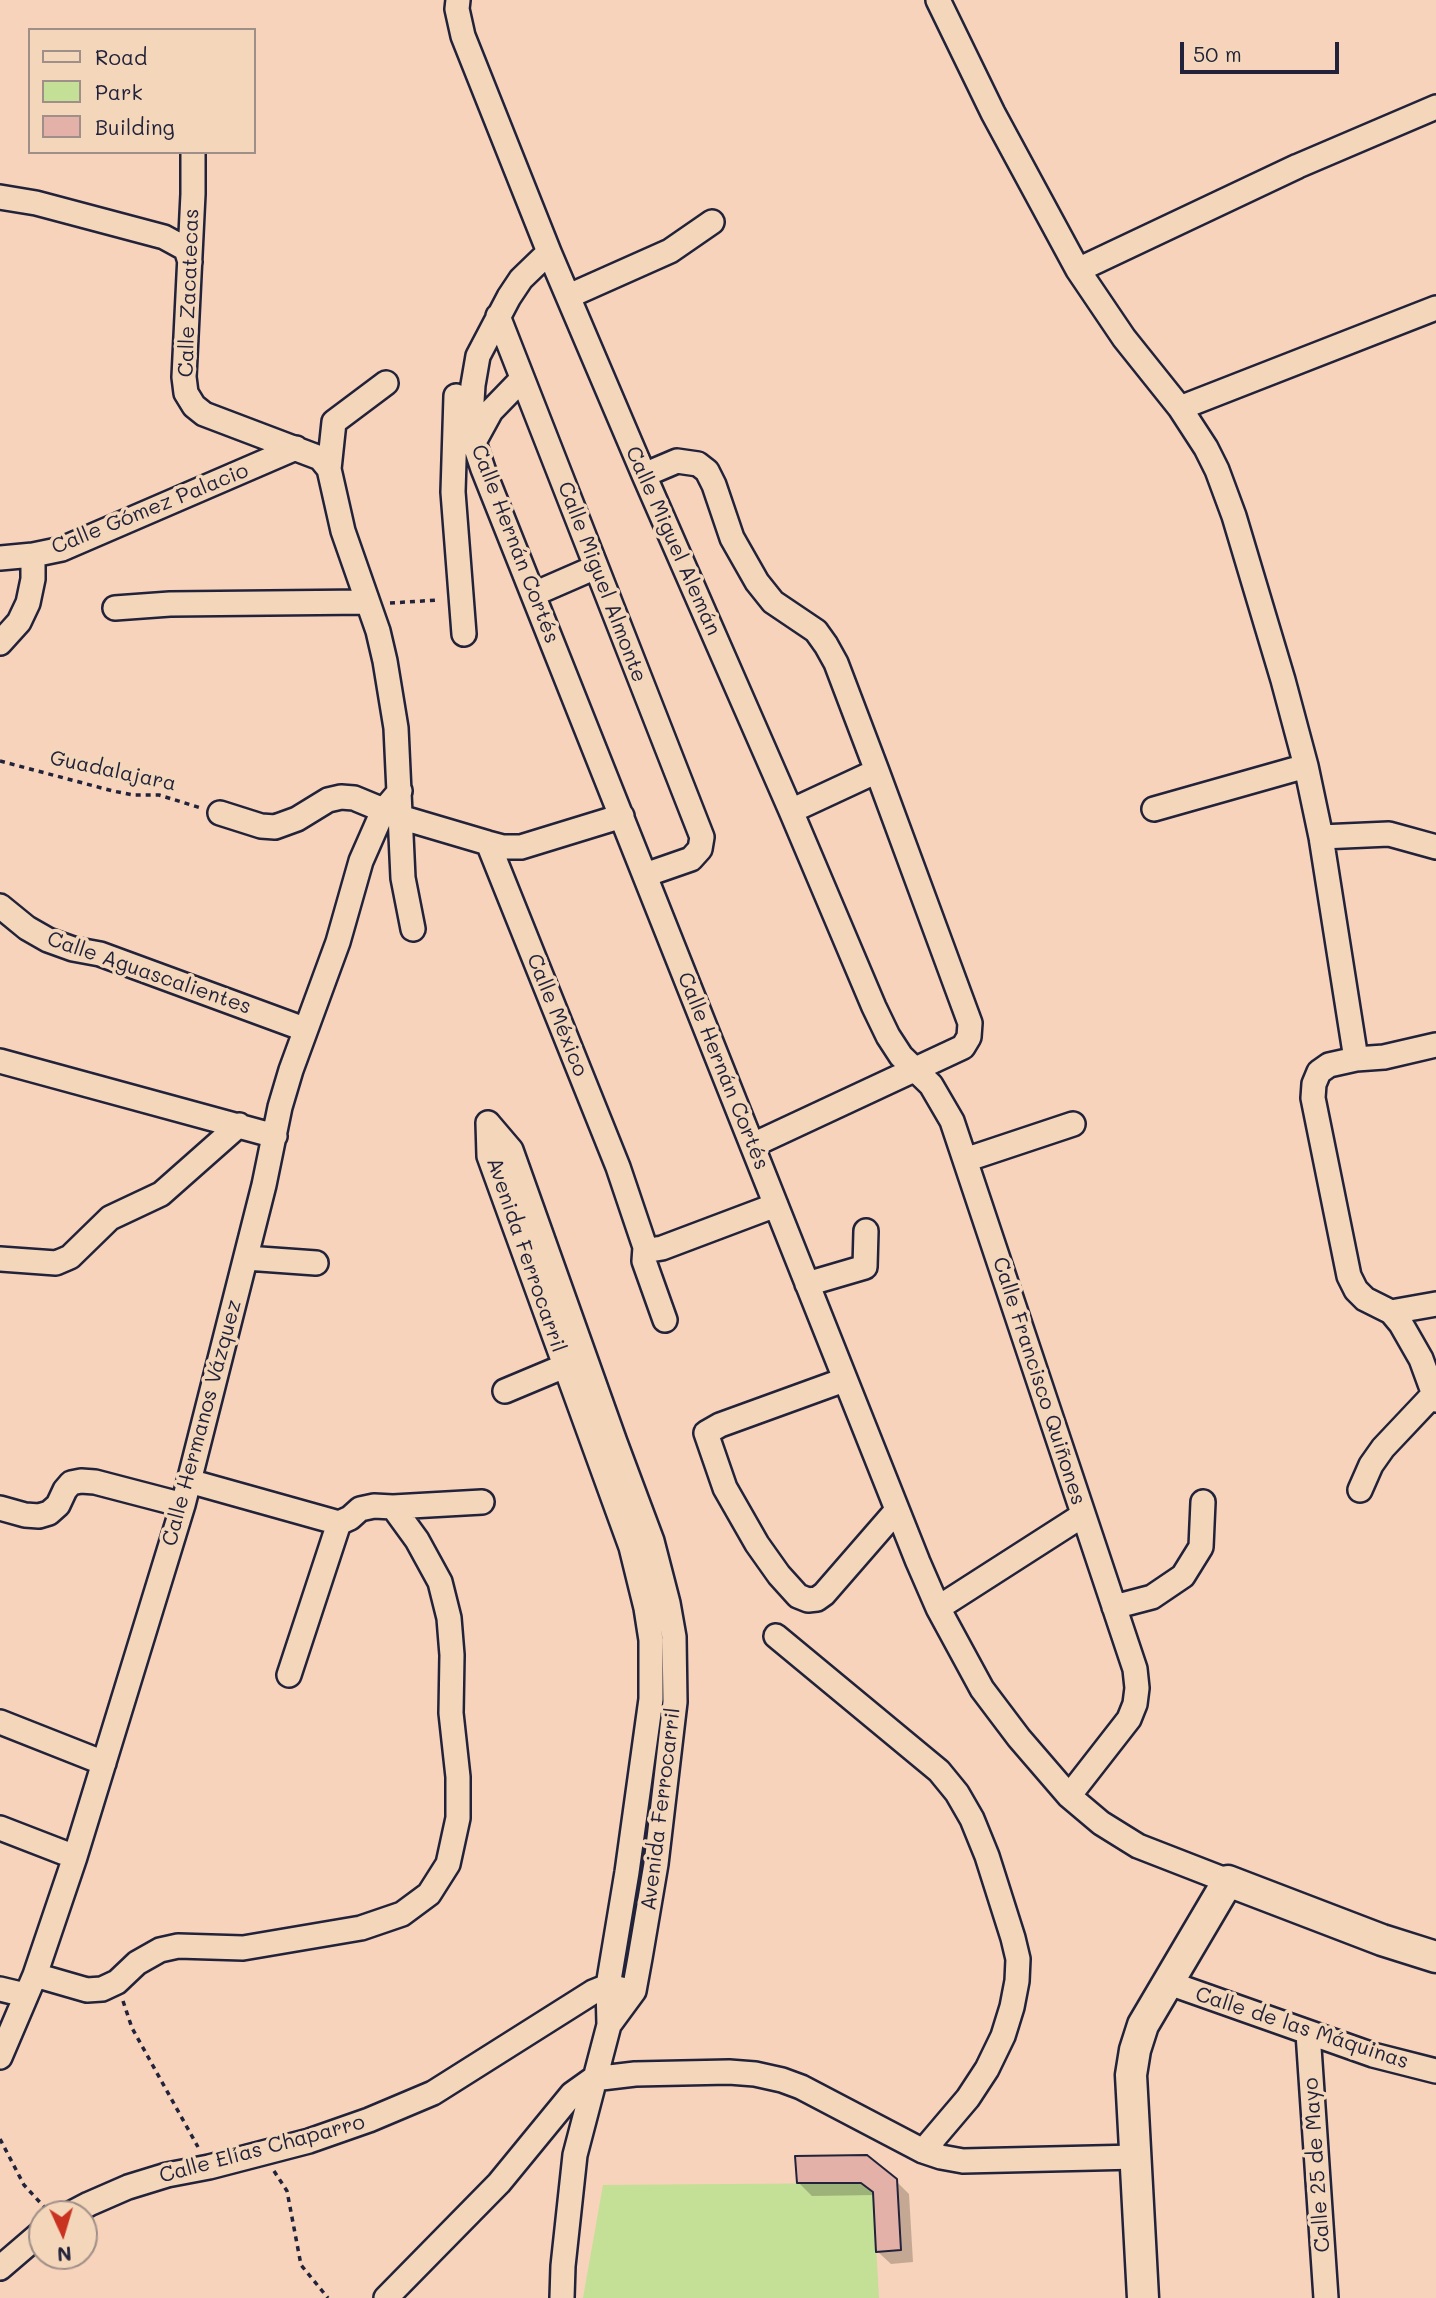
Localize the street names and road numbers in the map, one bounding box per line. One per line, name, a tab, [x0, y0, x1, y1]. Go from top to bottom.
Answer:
street label: Calle Zacatecas	[173, 208, 205, 378]
street label: Calle Hernán Cortés	[465, 441, 565, 647]
street label: Calle Miguel Alemán	[620, 443, 726, 639]
street label: Calle Gómez Palacio	[48, 458, 252, 560]
street label: Calle Miguel Almonte	[552, 478, 652, 686]
street label: Guadalajara	[47, 745, 179, 797]
street label: Calle Aguascalientes	[44, 926, 254, 1020]
street label: Calle México	[521, 950, 593, 1080]
street label: Calle Hernán Cortés	[672, 969, 774, 1173]
street label: Avenida Ferrocarril	[481, 1154, 571, 1356]
street label: Calle Francisco Quiñones	[987, 1254, 1091, 1508]
street label: Calle Hermanos Vázquez	[157, 1297, 247, 1549]
street label: Avenida Ferrocarril	[636, 1706, 686, 1912]
street label: Calle de las Máquinas	[1192, 1982, 1412, 2074]
street label: Calle 25 de Mayo	[1298, 2077, 1336, 2253]
street label: Calle Elías Chaparro	[156, 2109, 368, 2189]

